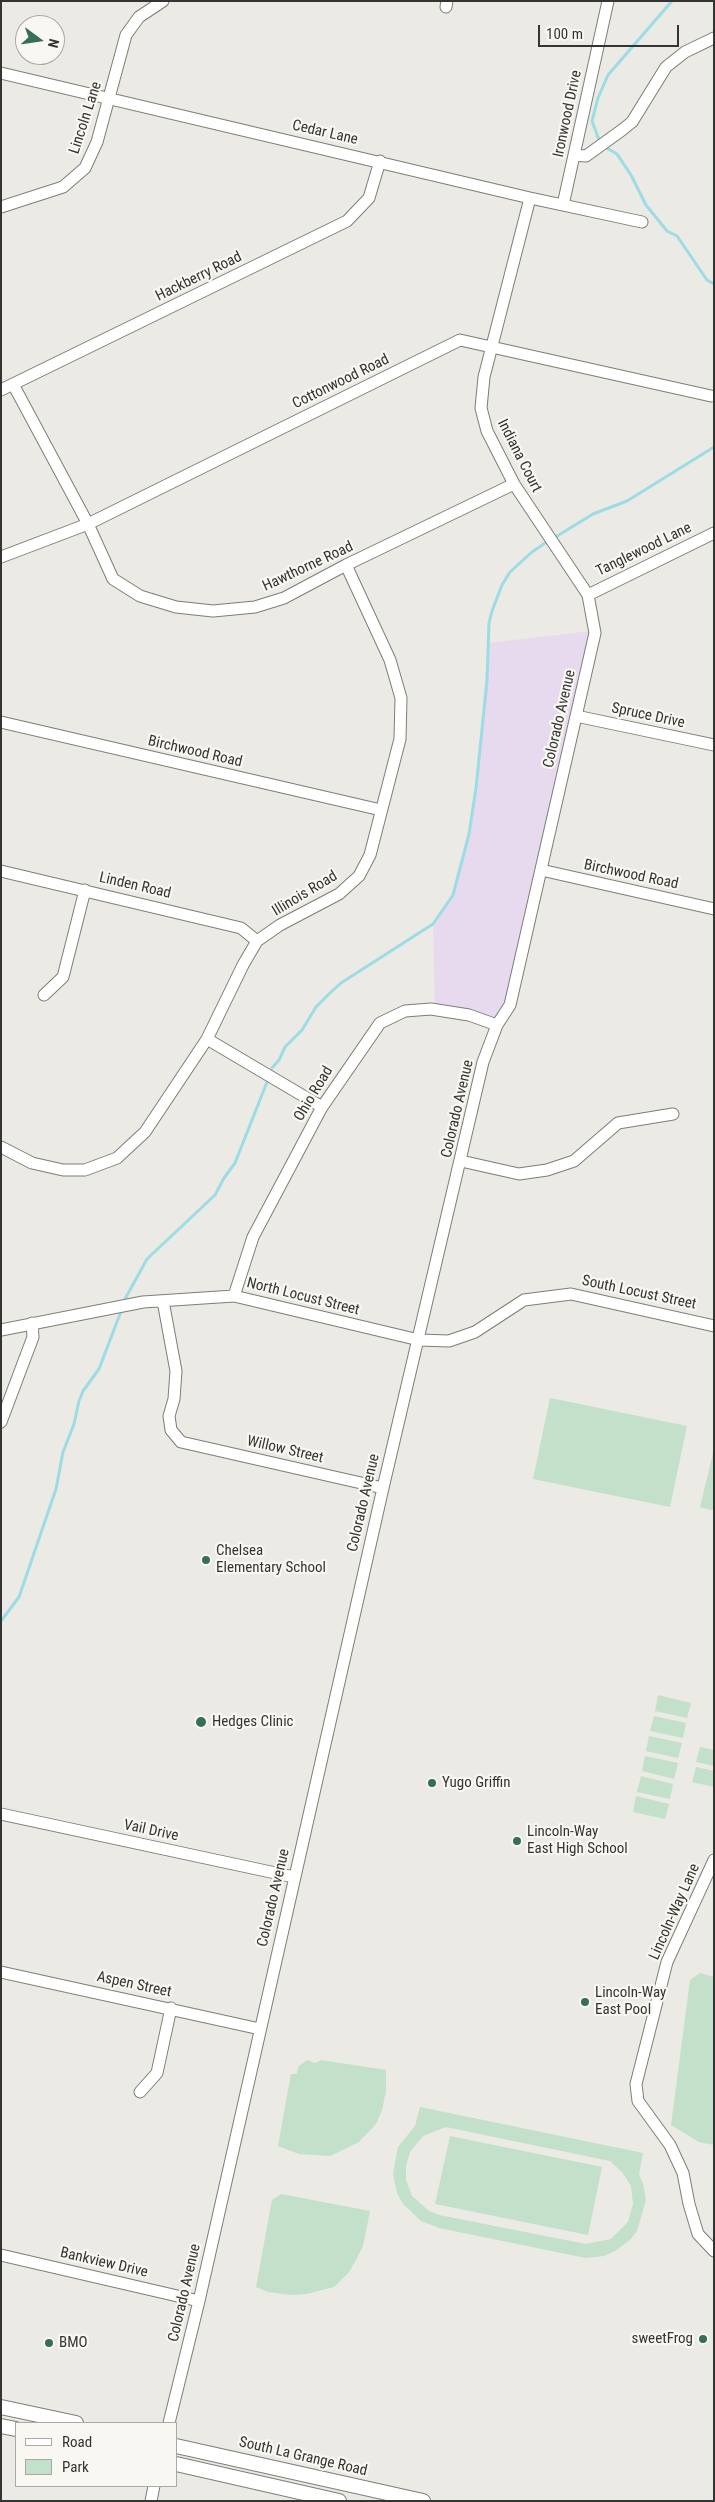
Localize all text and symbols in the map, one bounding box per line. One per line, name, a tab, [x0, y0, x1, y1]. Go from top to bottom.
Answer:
north arrow	[15, 15, 65, 65]
scale bar	[540, 15, 681, 47]
text: 100 m	[546, 25, 583, 43]
text: N	[45, 37, 62, 49]
street label: Ironwood Drive	[550, 69, 586, 159]
street label: Lincoln Lane	[66, 80, 106, 156]
street label: Cedar Lane	[290, 117, 360, 149]
street label: Hackberry Road	[153, 248, 245, 306]
street label: Cottonwood Road	[290, 351, 392, 413]
street label: Indiana Court	[493, 416, 545, 496]
street label: Tanglewood Lane	[593, 519, 695, 581]
street label: Hawthorne Road	[260, 538, 356, 596]
street label: Colorado Avenue	[540, 668, 580, 770]
street label: Spruce Drive	[610, 699, 686, 733]
street label: Birchwood Road	[146, 732, 244, 772]
street label: Birchwood Road	[582, 856, 680, 894]
street label: Illinois Road	[269, 868, 341, 920]
street label: Linden Road	[97, 869, 173, 903]
street label: Colorado Avenue	[438, 1058, 478, 1160]
street label: Ohio Road	[291, 1063, 337, 1125]
street label: South Locust Street	[580, 1272, 698, 1314]
street label: North Locust Street	[245, 1274, 361, 1320]
street label: Willow Street	[245, 1433, 325, 1467]
street label: Colorado Avenue	[344, 1452, 384, 1554]
place label: Chelsea Elementary School	[216, 1542, 326, 1577]
marker: Chelsea Elementary School	[200, 1554, 212, 1566]
place label: Hedges Clinic	[212, 1713, 294, 1731]
marker: Hedges Clinic	[194, 1715, 208, 1729]
place label: Yugo Griffin	[442, 1774, 511, 1792]
marker: Yugo Griffin	[426, 1777, 438, 1789]
street label: Vail Drive	[122, 1816, 180, 1846]
place label: Lincoln-Way East High School	[527, 1823, 628, 1858]
marker: Lincoln-Way East High School	[511, 1835, 523, 1847]
street label: Colorado Avenue	[254, 1847, 294, 1949]
street label: Lincoln-Way Lane	[646, 1861, 704, 1963]
street label: Aspen Street	[95, 1968, 173, 2002]
place label: Lincoln-Way East Pool	[595, 1984, 666, 2019]
marker: Lincoln-Way East Pool	[579, 1996, 591, 2008]
street label: Colorado Avenue	[165, 2242, 205, 2344]
street label: Bankview Drive	[58, 2244, 150, 2282]
place label: sweetFrog	[632, 2330, 693, 2348]
marker: sweetFrog	[697, 2333, 709, 2345]
place label: BMO	[59, 2334, 88, 2352]
marker: BMO	[43, 2337, 55, 2349]
legend	[15, 2422, 178, 2487]
text: Road	[62, 2433, 92, 2451]
street label: South La Grange Road	[237, 2433, 369, 2481]
text: Park	[62, 2458, 89, 2476]

